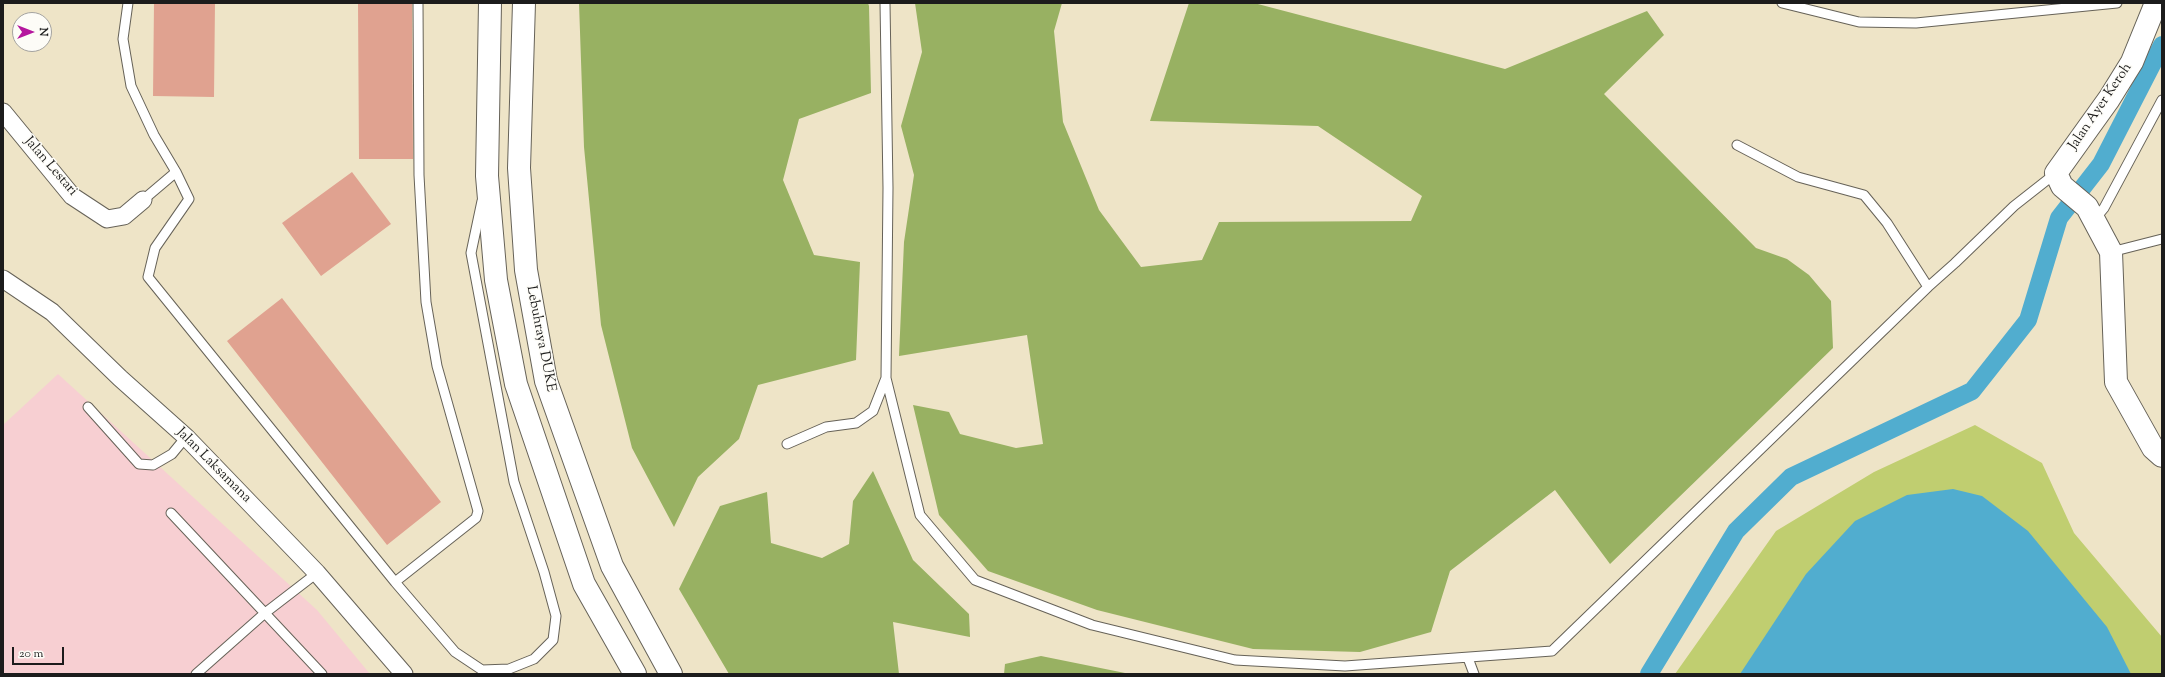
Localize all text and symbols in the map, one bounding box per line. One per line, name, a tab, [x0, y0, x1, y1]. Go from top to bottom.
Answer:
north arrow	[12, 12, 52, 52]
text: N	[35, 28, 51, 36]
street label: Jalan Ayer Keroh	[2066, 60, 2136, 154]
street label: Jalan Lestari	[20, 134, 80, 200]
street label: Lebuhraya DUKE	[521, 285, 559, 393]
street label: Jalan Laksamana	[172, 425, 254, 507]
scale bar	[14, 639, 66, 665]
text: 20 m	[19, 645, 43, 663]

